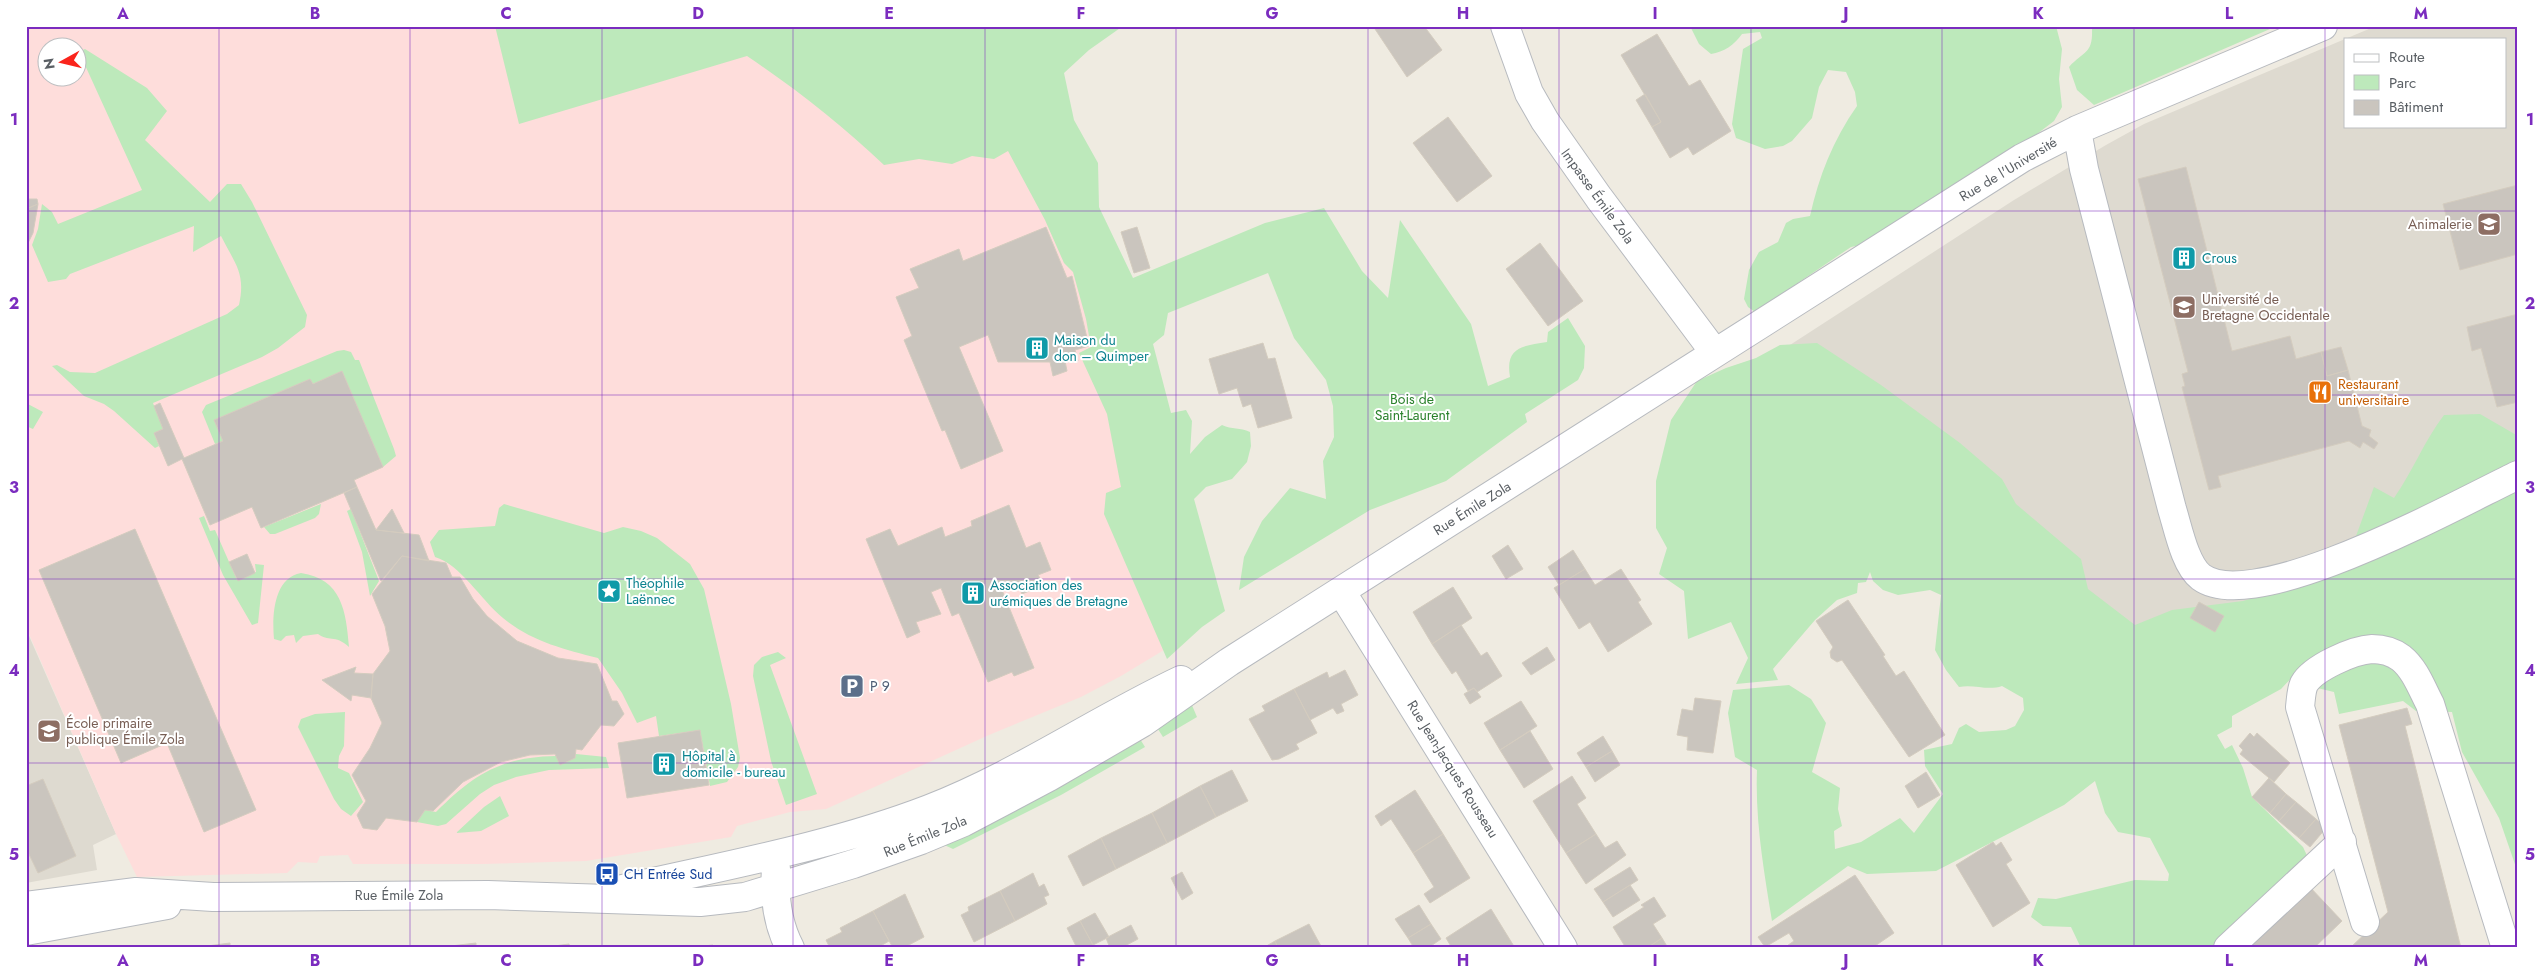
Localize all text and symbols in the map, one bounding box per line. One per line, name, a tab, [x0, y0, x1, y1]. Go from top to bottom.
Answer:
text: A	[116, 2, 129, 25]
text: B	[310, 2, 320, 25]
text: C	[500, 2, 512, 25]
text: D	[692, 2, 704, 25]
text: E	[884, 2, 894, 25]
text: F	[1077, 2, 1085, 25]
text: G	[1265, 2, 1279, 25]
text: H	[1457, 2, 1469, 25]
text: I	[1652, 2, 1658, 25]
text: J	[1840, 2, 1849, 25]
text: K	[2032, 2, 2044, 25]
text: L	[2225, 2, 2234, 25]
text: M	[2414, 2, 2428, 25]
north arrow	[38, 38, 88, 88]
legend	[2344, 38, 2506, 128]
text: Route	[2389, 46, 2425, 68]
text: N	[38, 57, 60, 71]
text: Parc	[2389, 72, 2416, 94]
text: Bâtiment	[2389, 96, 2443, 118]
text: 1	[10, 108, 18, 131]
text: 1	[2526, 108, 2534, 131]
street label: Rue de l'Université	[1955, 132, 2061, 206]
street label: Impasse Émile Zola	[1557, 144, 1639, 248]
school or university icon: Animalerie	[2476, 211, 2502, 237]
place label: Animalerie	[2408, 214, 2472, 234]
building icon: Crous	[2171, 245, 2197, 271]
place label: Crous	[2202, 248, 2237, 268]
place label: Université de Bretagne Occidentale	[2202, 289, 2330, 325]
text: 2	[9, 292, 19, 315]
text: 2	[2525, 292, 2535, 315]
school or university icon: Université de Bretagne Occidentale	[2171, 294, 2197, 320]
place label: Maison du don – Quimper	[1054, 330, 1149, 366]
building icon: Maison du don – Quimper	[1024, 335, 1050, 361]
place label: Restaurant universitaire	[2338, 374, 2409, 410]
restaurant icon: Restaurant universitaire	[2307, 379, 2333, 405]
park label: Bois de Saint-Laurent	[1375, 389, 1450, 425]
text: 3	[9, 476, 19, 499]
street label: Rue Émile Zola	[1429, 476, 1515, 540]
text: 3	[2525, 476, 2535, 499]
place label: Théophile Laënnec	[626, 573, 684, 609]
place label: Association des urémiques de Bretagne	[990, 575, 1128, 611]
place icon: Théophile Laënnec	[596, 578, 622, 604]
building icon: Association des urémiques de Bretagne	[960, 580, 986, 606]
text: 4	[8, 659, 20, 682]
text: 4	[2524, 659, 2536, 682]
parking icon: P 9	[839, 673, 865, 699]
place label: P 9	[870, 676, 890, 696]
street label: Rue Jean-Jacques Rousseau	[1402, 696, 1504, 842]
place label: École primaire publique Émile Zola	[66, 713, 185, 749]
school or university icon: École primaire publique Émile Zola	[36, 718, 62, 744]
place label: Hôpital à domicile - bureau	[682, 746, 786, 782]
building icon: Hôpital à domicile - bureau	[651, 751, 677, 777]
street label: Rue Émile Zola	[880, 810, 970, 862]
text: 5	[9, 843, 19, 866]
text: 5	[2525, 843, 2535, 866]
bus stop icon: CH Entrée Sud	[594, 861, 620, 887]
place label: CH Entrée Sud	[624, 864, 712, 884]
street label: Rue Émile Zola	[355, 885, 443, 905]
text: A	[116, 949, 129, 972]
text: B	[310, 949, 320, 972]
text: C	[500, 949, 512, 972]
text: D	[692, 949, 704, 972]
text: E	[884, 949, 894, 972]
text: F	[1077, 949, 1085, 972]
text: G	[1265, 949, 1279, 972]
text: H	[1457, 949, 1469, 972]
text: I	[1652, 949, 1658, 972]
text: J	[1840, 949, 1849, 972]
text: K	[2032, 949, 2044, 972]
text: L	[2225, 949, 2234, 972]
text: M	[2414, 949, 2428, 972]

